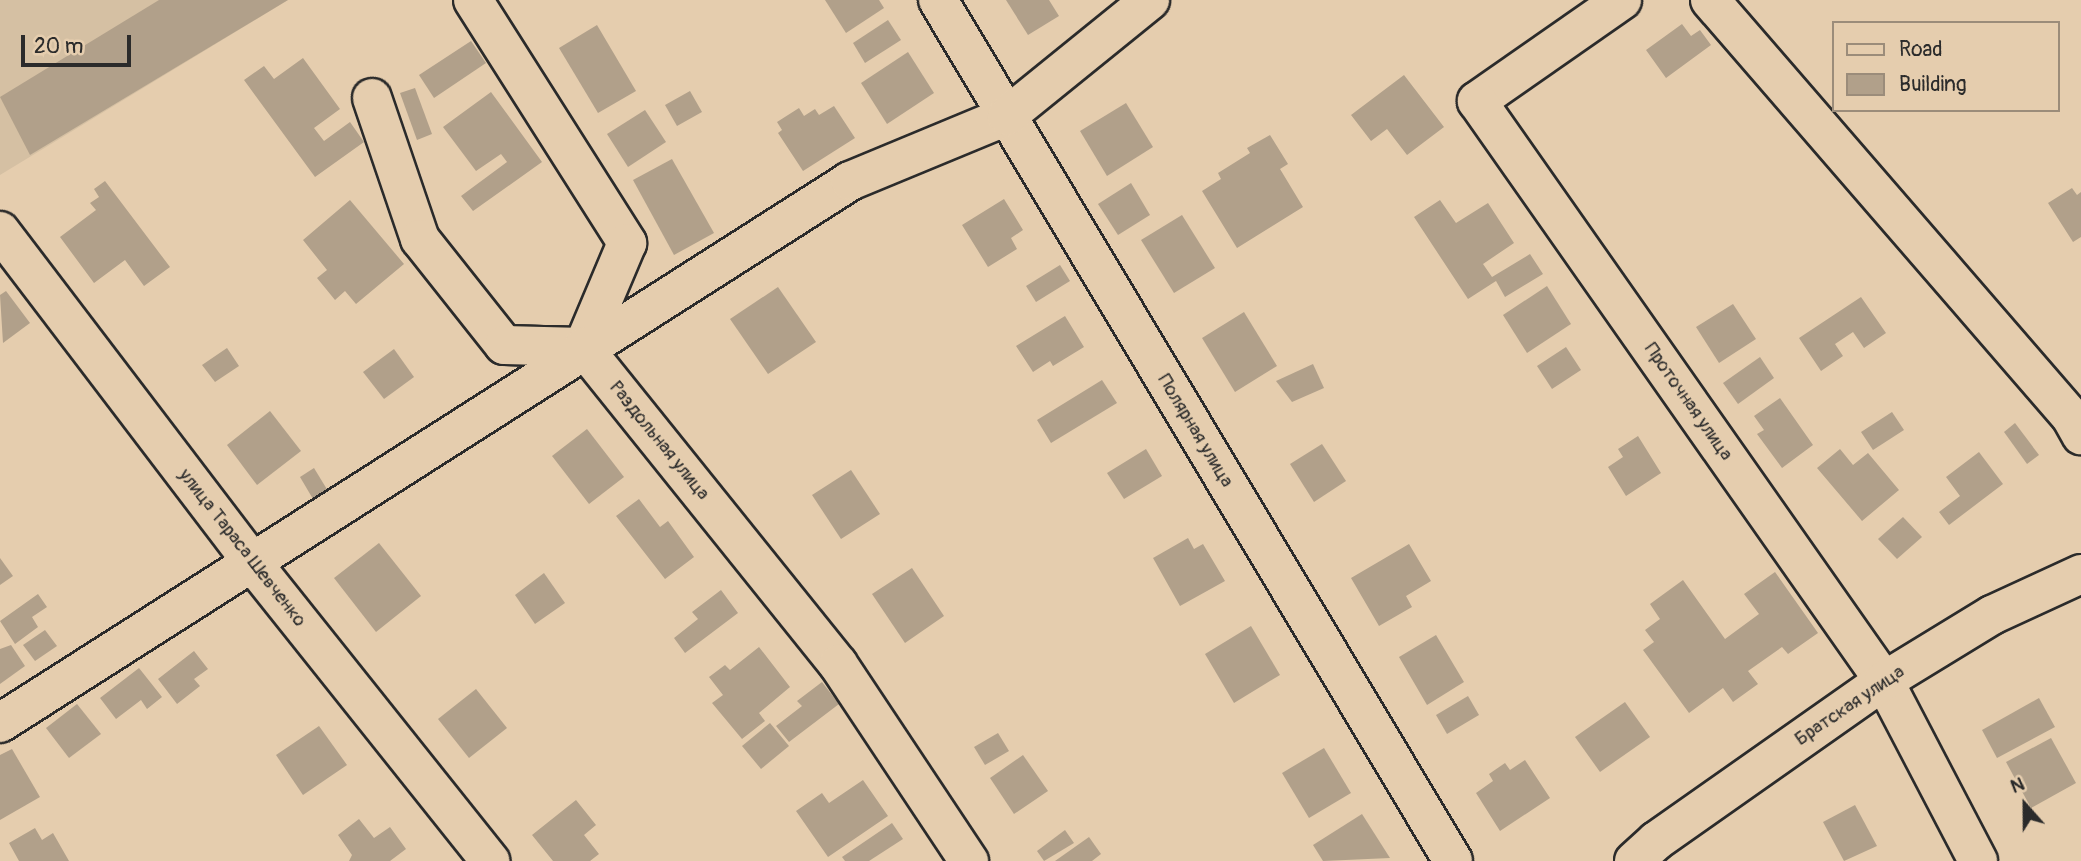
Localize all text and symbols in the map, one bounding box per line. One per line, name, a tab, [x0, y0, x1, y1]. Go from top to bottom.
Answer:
scale bar	[24, 21, 135, 65]
legend	[1832, 21, 2060, 112]
text: 20 m	[34, 33, 83, 60]
text: Road	[1899, 36, 1943, 63]
text: Building	[1899, 71, 1966, 98]
street label: Проточная улица	[1639, 339, 1737, 465]
street label: Полярная улица	[1152, 370, 1238, 492]
street label: Раздольная улица	[604, 377, 714, 505]
street label: улица Тараса Шевченко	[173, 465, 311, 631]
street label: Братская улица	[1791, 661, 1909, 751]
north arrow	[1990, 770, 2060, 840]
text: N	[2007, 772, 2028, 799]

